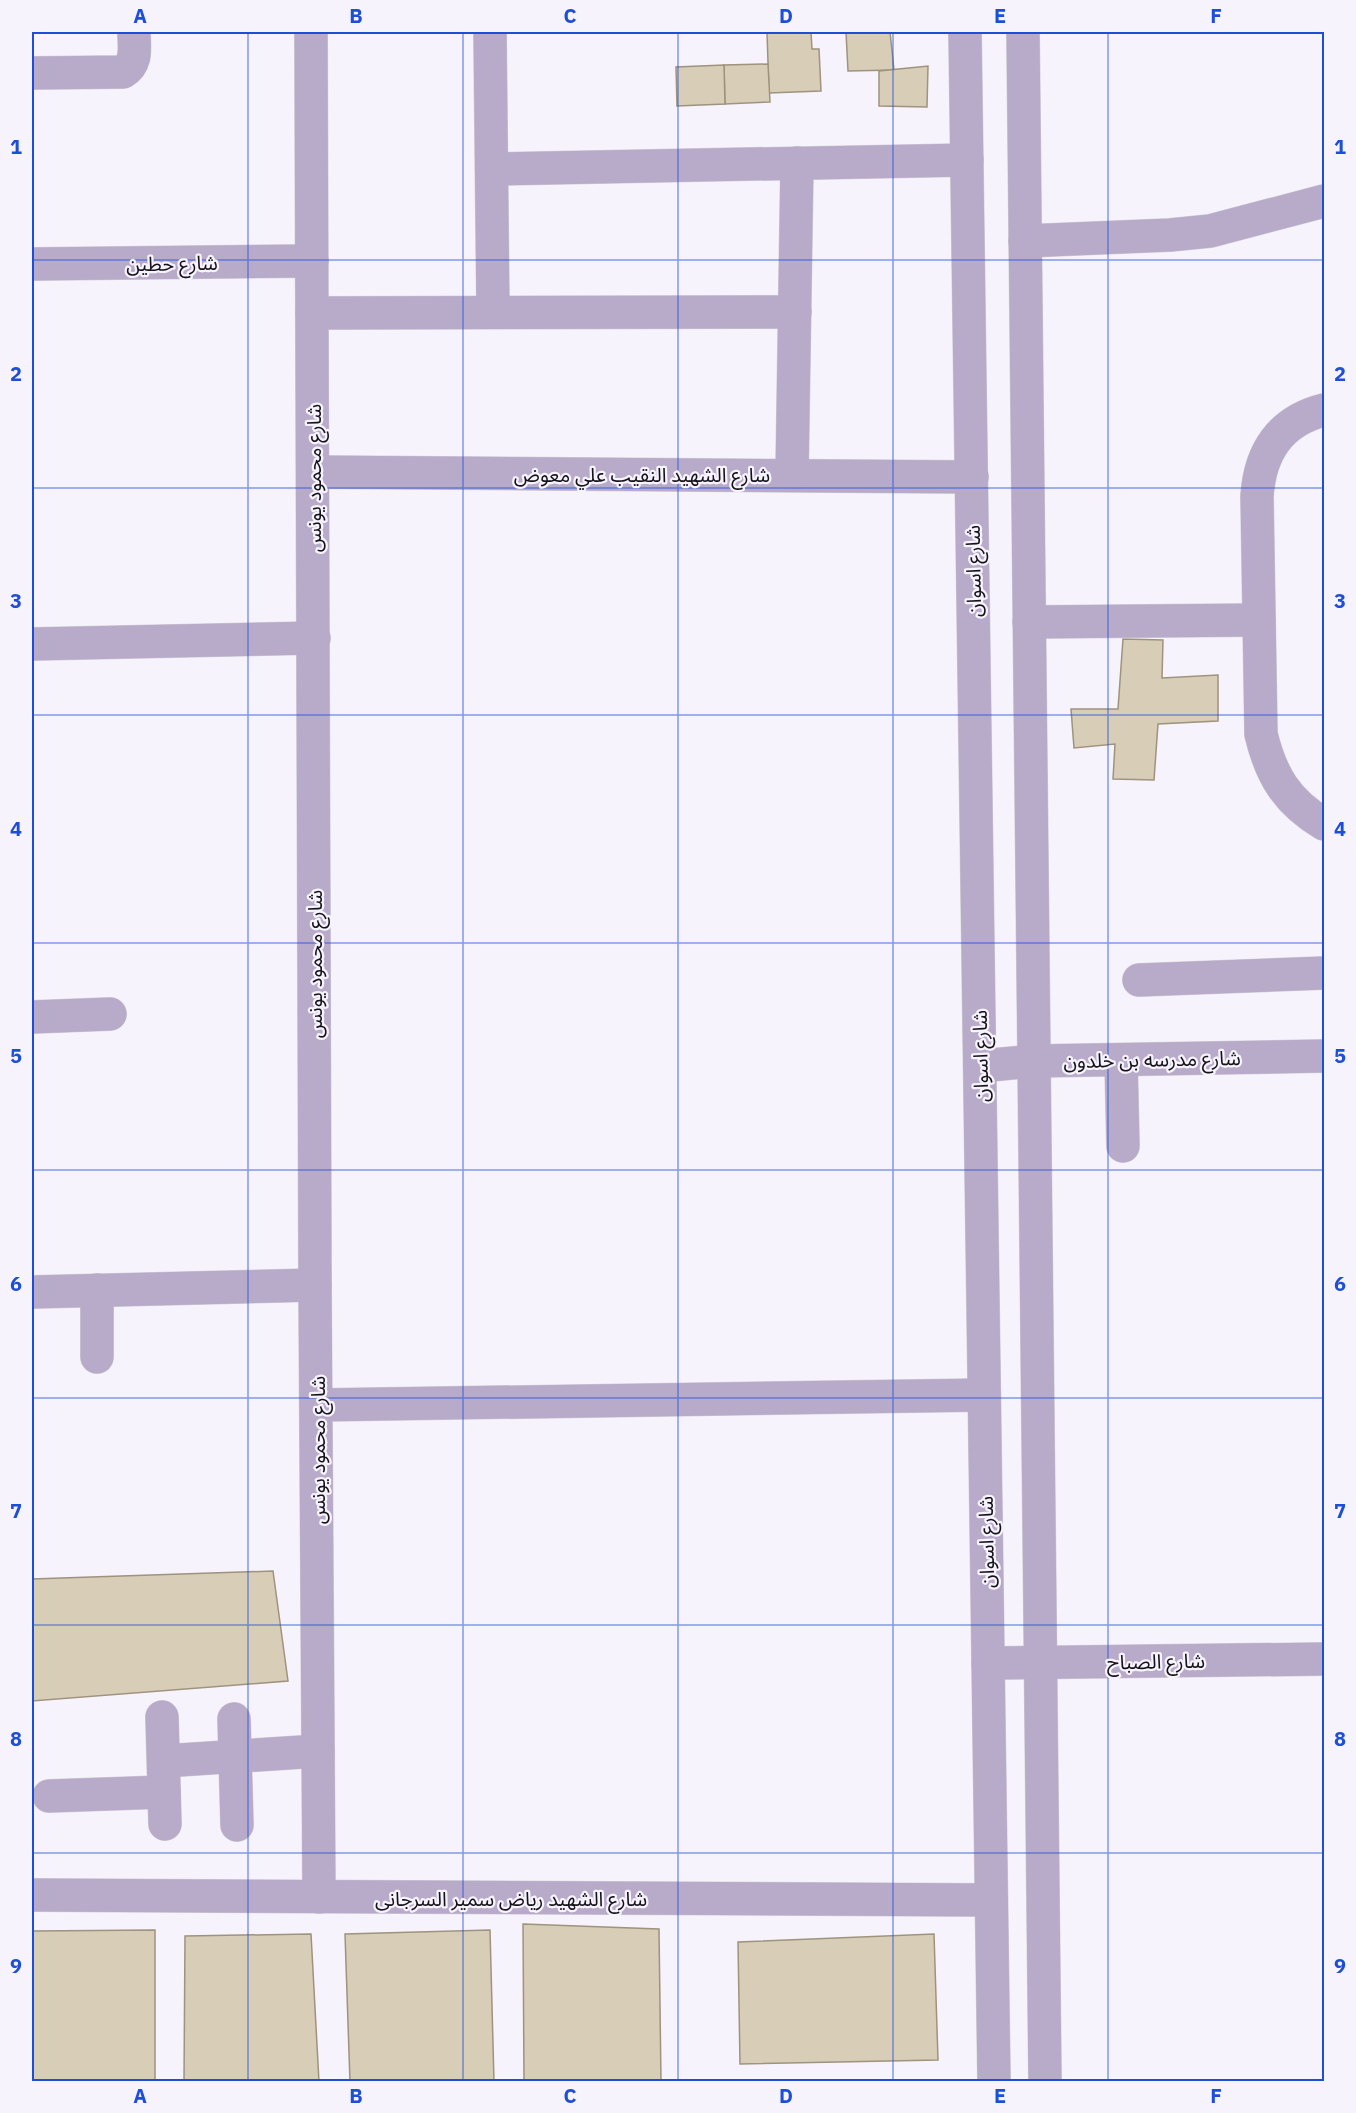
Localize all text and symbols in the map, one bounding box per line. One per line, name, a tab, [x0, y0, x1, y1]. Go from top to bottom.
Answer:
text: A	[133, 2, 147, 29]
text: B	[349, 2, 363, 29]
text: C	[563, 2, 577, 29]
text: D	[779, 2, 793, 29]
text: E	[994, 2, 1006, 29]
text: F	[1210, 2, 1222, 29]
text: 1	[10, 133, 22, 160]
text: 1	[1334, 133, 1346, 160]
street label: شارع حطين	[126, 249, 218, 279]
text: 2	[10, 360, 22, 387]
text: 2	[1334, 360, 1346, 387]
street label: شارع محمود يونس	[300, 404, 329, 552]
street label: شارع الشهيد النقيب علي معوض	[514, 461, 770, 490]
street label: شارع اسوان	[959, 525, 989, 617]
text: 3	[10, 587, 22, 614]
text: 3	[1334, 587, 1346, 614]
text: 4	[10, 815, 22, 842]
text: 4	[1334, 815, 1346, 842]
street label: شارع محمود يونس	[301, 890, 330, 1038]
street label: شارع اسوان	[966, 1010, 996, 1102]
text: 5	[10, 1042, 22, 1069]
text: 5	[1334, 1042, 1346, 1069]
street label: شارع مدرسه بن خلدون	[1063, 1044, 1241, 1076]
text: 6	[10, 1270, 22, 1297]
text: 6	[1334, 1270, 1346, 1297]
street label: شارع محمود يونس	[304, 1376, 333, 1524]
street label: شارع اسوان	[972, 1496, 1002, 1588]
text: 7	[10, 1497, 22, 1524]
text: 7	[1334, 1497, 1346, 1524]
street label: شارع الصباح	[1107, 1647, 1205, 1677]
text: 8	[10, 1725, 22, 1752]
text: 8	[1334, 1725, 1346, 1752]
street label: شارع الشهيد رياض سمير السرجانى	[375, 1885, 647, 1914]
text: 9	[10, 1952, 22, 1979]
text: 9	[1334, 1952, 1346, 1979]
text: A	[133, 2082, 147, 2109]
text: B	[349, 2082, 363, 2109]
text: C	[563, 2082, 577, 2109]
text: D	[779, 2082, 793, 2109]
text: E	[994, 2082, 1006, 2109]
text: F	[1210, 2082, 1222, 2109]

